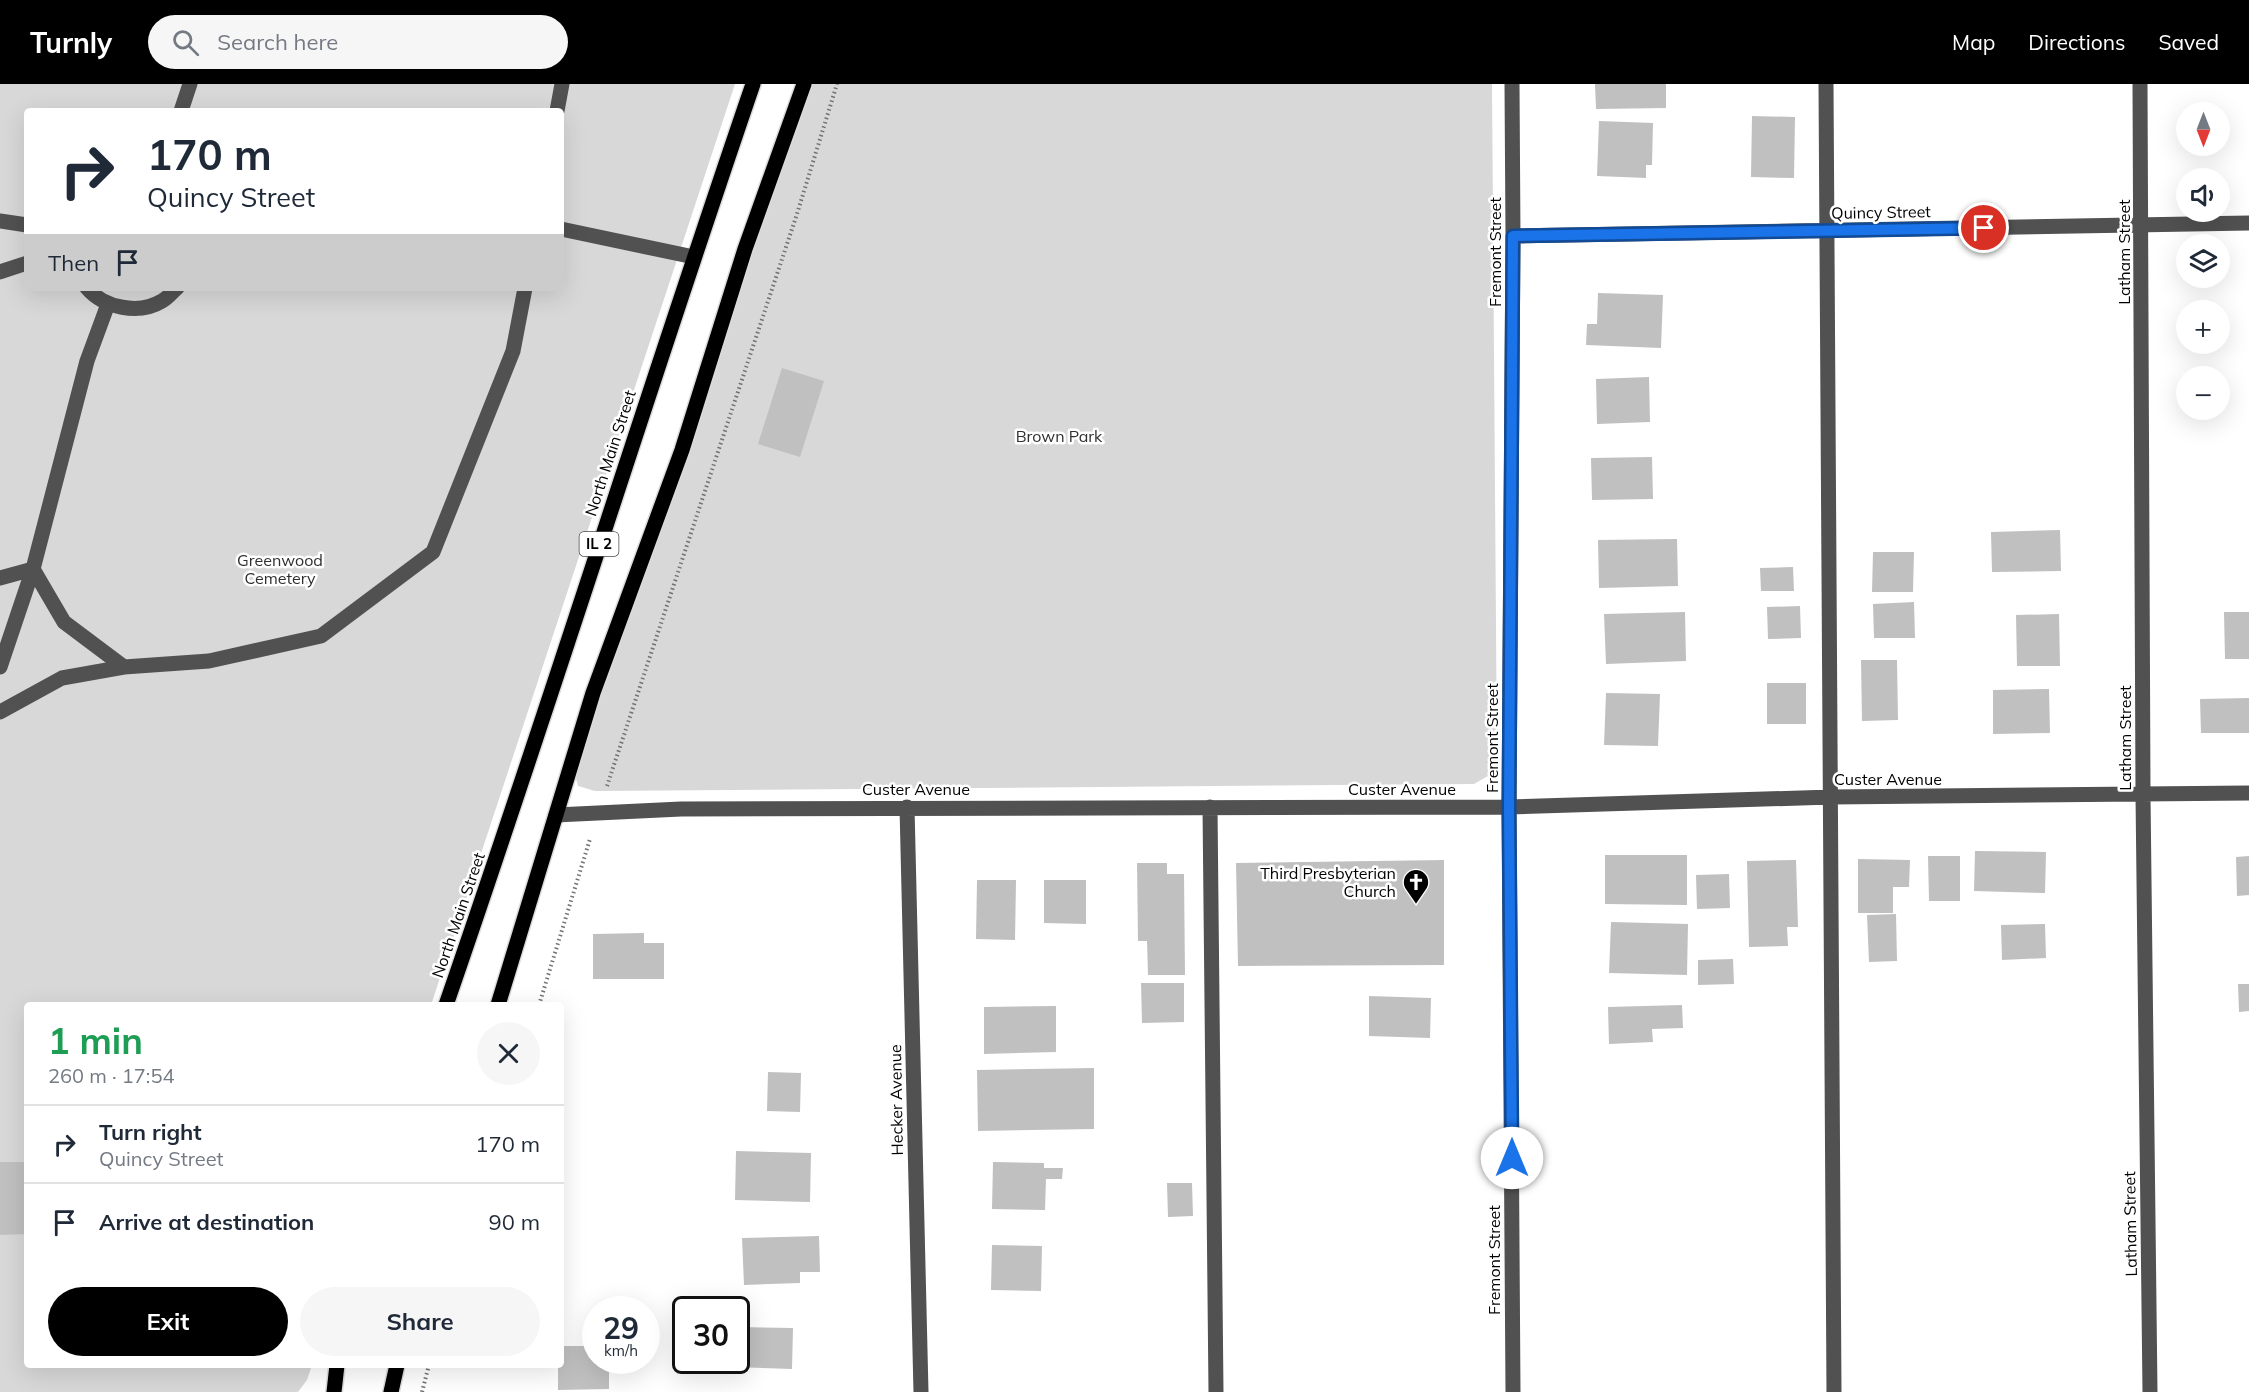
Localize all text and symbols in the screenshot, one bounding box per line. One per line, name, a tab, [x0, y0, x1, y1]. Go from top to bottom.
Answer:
search box	[148, 15, 568, 69]
text: Turnly	[30, 25, 112, 60]
icon: search	[169, 26, 202, 59]
text: Search here	[217, 28, 338, 56]
text: Map	[1952, 29, 1995, 55]
text: Directions	[2028, 29, 2125, 55]
text: Saved	[2158, 29, 2219, 55]
north arrow	[2176, 102, 2230, 156]
map controls	[2176, 102, 2230, 420]
text: 170 m	[147, 128, 272, 181]
icon: right	[48, 132, 126, 210]
button: sound	[2176, 168, 2230, 222]
text: Quincy Street	[147, 180, 315, 214]
street label: Fremont Street	[1485, 197, 1505, 307]
street label: Latham Street	[2114, 199, 2134, 305]
street label: Quincy Street	[1831, 201, 1931, 223]
pin	[1958, 202, 2009, 253]
icon: arrive	[1967, 211, 2000, 244]
button: layers	[2176, 234, 2230, 288]
icon: arrive	[111, 246, 144, 279]
text: Then	[48, 249, 99, 277]
button: +	[2176, 300, 2230, 354]
button: −	[2176, 366, 2230, 420]
street label: North Main Street	[580, 387, 640, 519]
park label: Brown Park	[1016, 426, 1103, 446]
road number: IL 2	[580, 532, 618, 556]
park label: Greenwood Cemetery	[237, 550, 323, 588]
street label: Fremont Street	[1482, 683, 1502, 793]
street label: Latham Street	[2115, 685, 2135, 791]
street label: Custer Avenue	[1834, 769, 1942, 789]
street label: Custer Avenue	[862, 779, 970, 799]
street label: Custer Avenue	[1348, 779, 1456, 799]
street label: North Main Street	[427, 849, 489, 980]
place label: Third Presbyterian Church	[1260, 863, 1396, 901]
church icon: Third Presbyterian Church	[1401, 867, 1431, 905]
text: 1 min	[48, 1018, 143, 1063]
button: close	[477, 1022, 540, 1085]
street label: Hecker Avenue	[885, 1044, 907, 1156]
text: 260 m · 17:54	[48, 1063, 174, 1088]
text: Turn right	[99, 1118, 202, 1146]
position arrow	[1480, 1126, 1544, 1190]
icon: right	[48, 1128, 81, 1161]
text: 170 m	[475, 1130, 540, 1158]
text: Quincy Street	[99, 1146, 224, 1171]
street label: Latham Street	[2119, 1171, 2141, 1277]
street label: Fremont Street	[1484, 1205, 1504, 1315]
icon: arrive	[48, 1206, 81, 1239]
text: Arrive at destination	[99, 1208, 314, 1236]
text: 90 m	[489, 1208, 540, 1236]
button: Exit	[48, 1287, 288, 1356]
button: Share	[300, 1287, 540, 1356]
speed limit sign: 30	[672, 1296, 750, 1374]
text: 29	[603, 1309, 639, 1347]
text: km/h	[604, 1341, 638, 1360]

